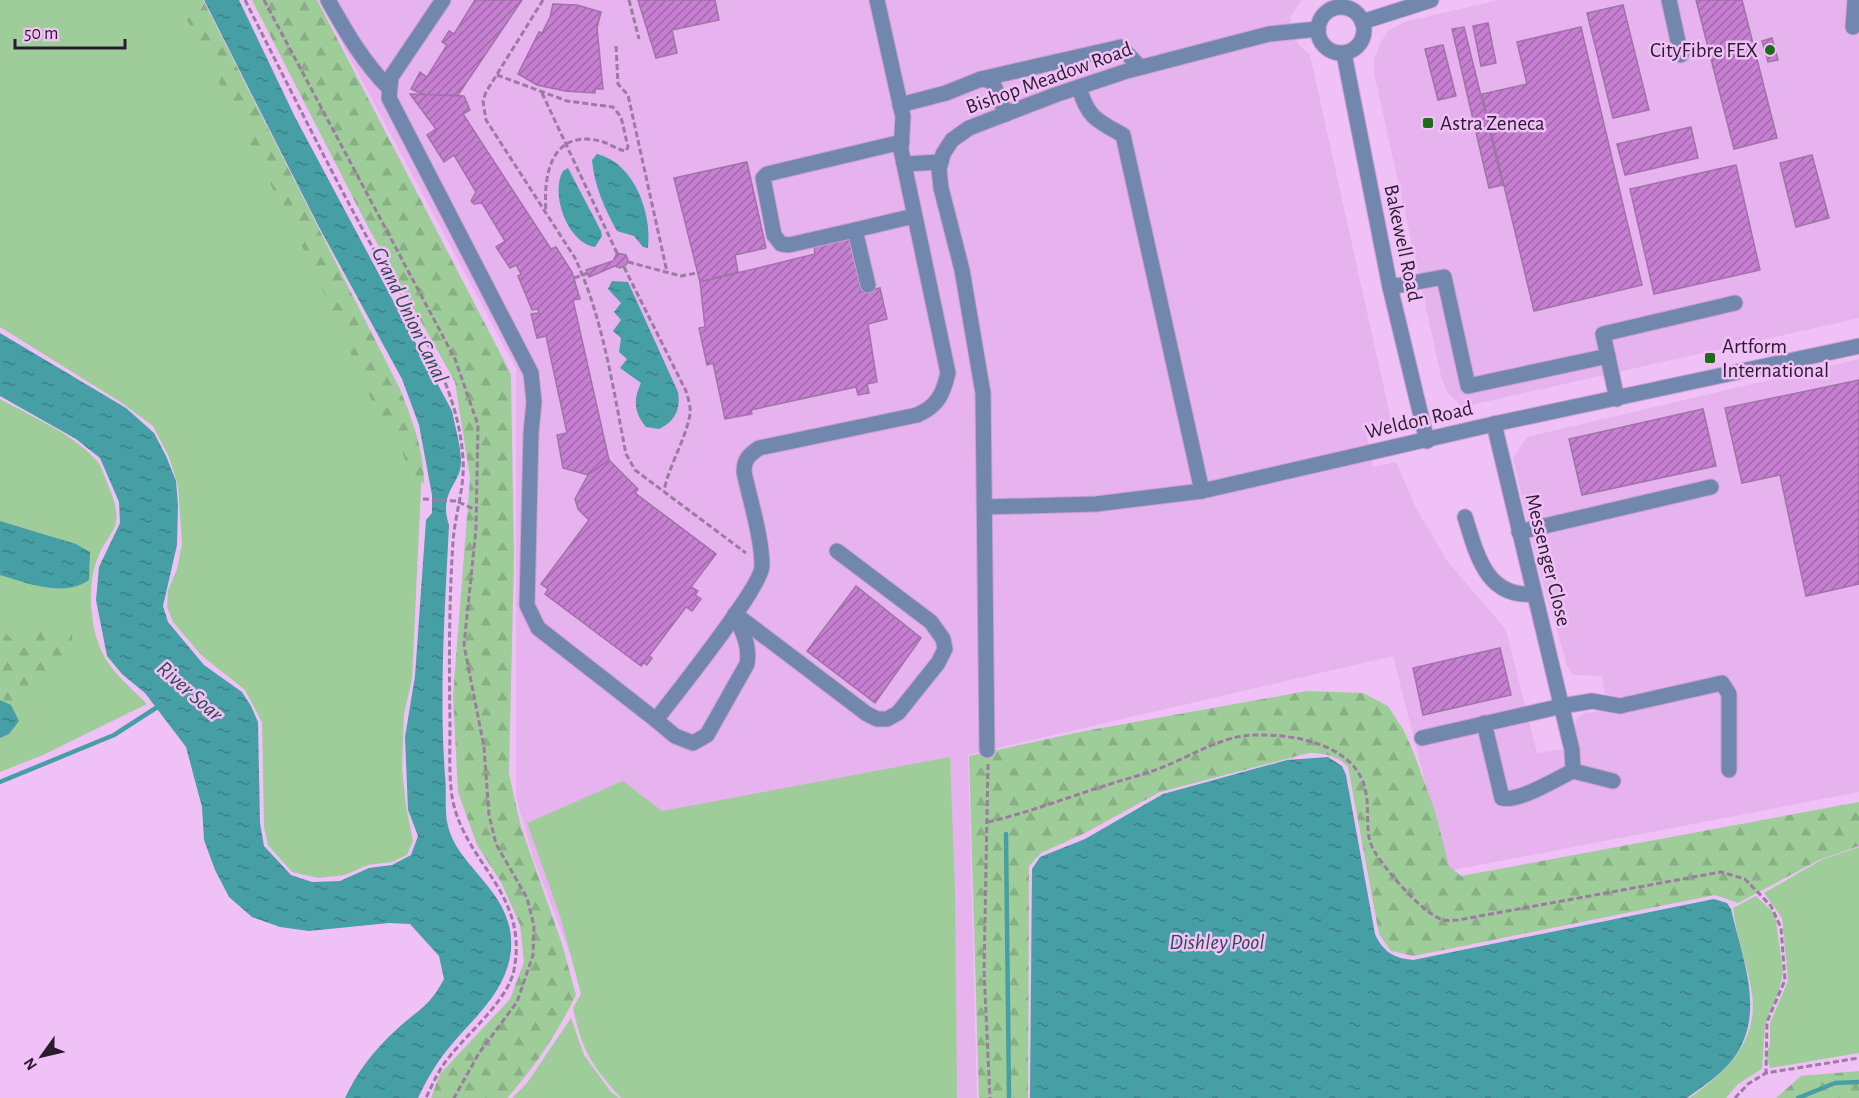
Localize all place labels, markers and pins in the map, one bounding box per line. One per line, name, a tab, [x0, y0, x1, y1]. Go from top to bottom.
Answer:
place label: CityFibre FEX	[1650, 40, 1758, 61]
marker: CityFibre FEX	[1763, 43, 1777, 57]
place label: Astra Zeneca	[1440, 113, 1545, 134]
marker: Astra Zeneca	[1421, 116, 1435, 130]
place label: Artform International	[1722, 336, 1829, 381]
marker: Artform International	[1703, 351, 1717, 365]

